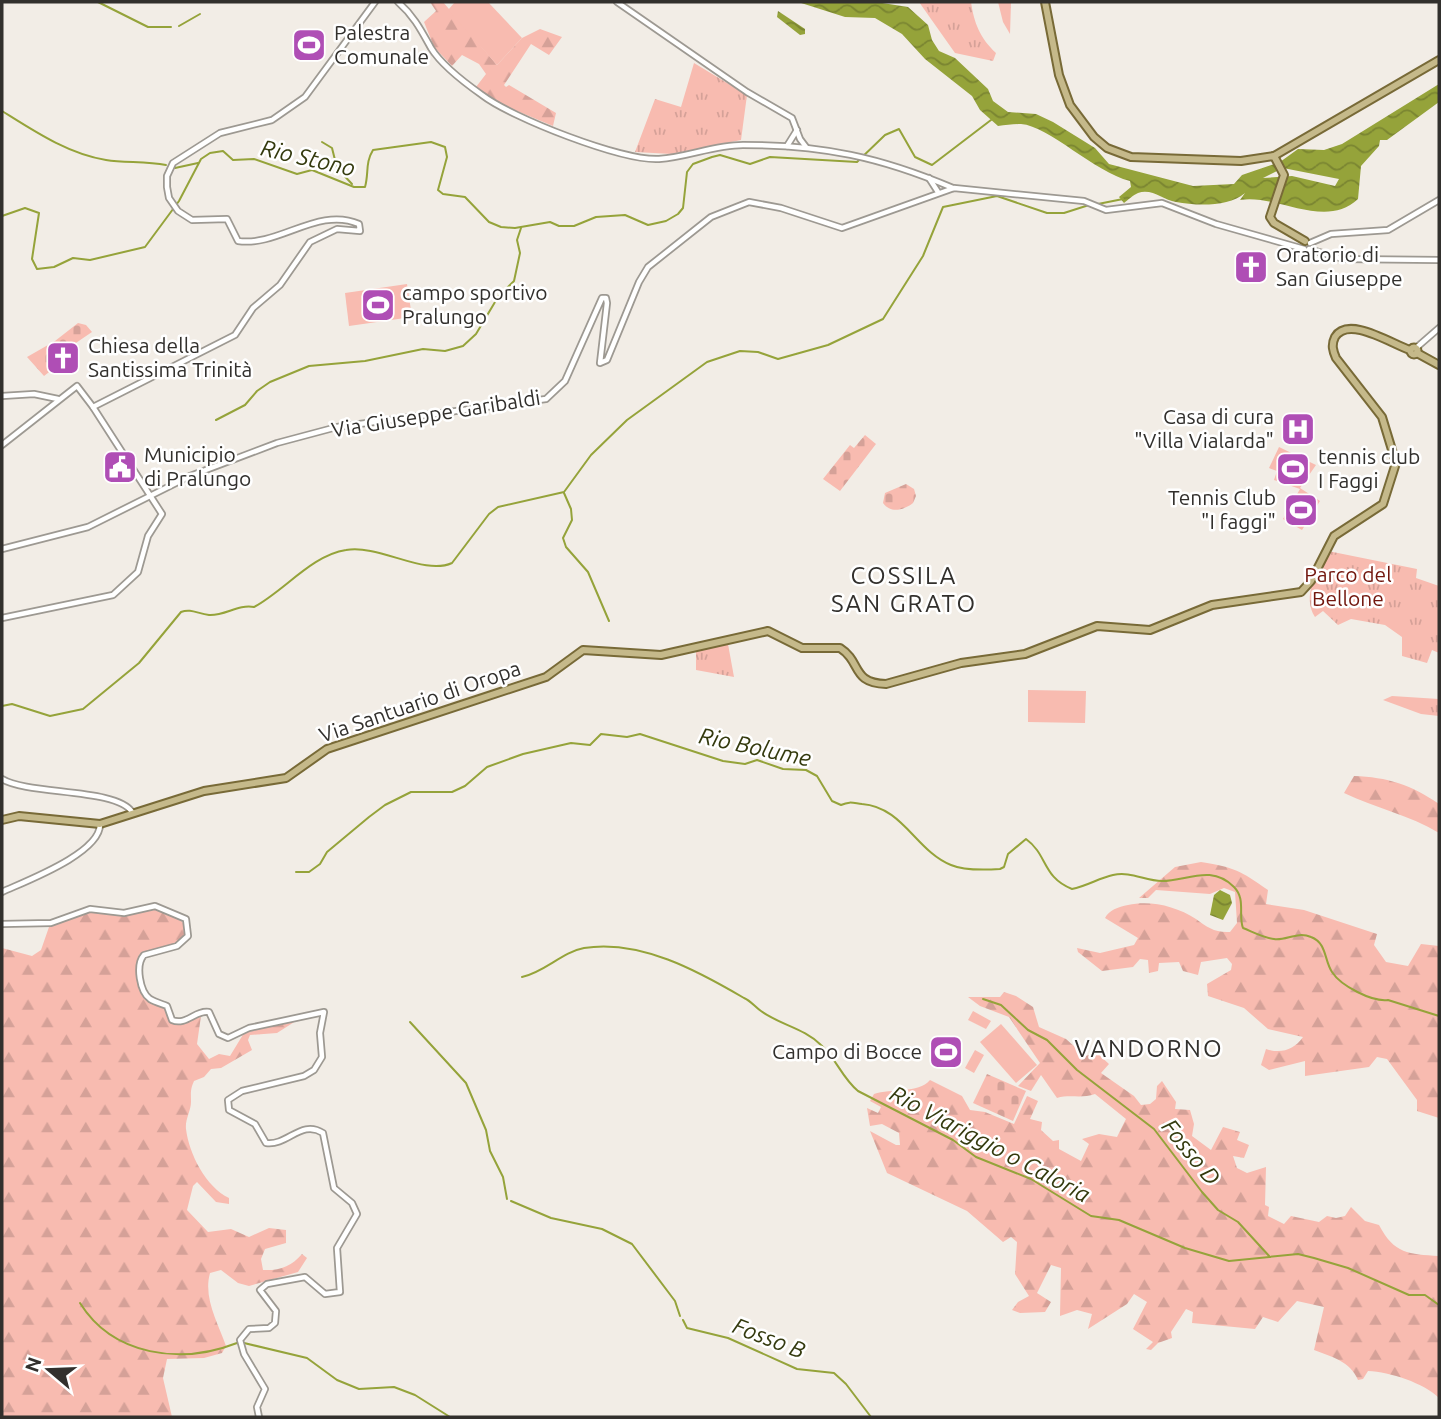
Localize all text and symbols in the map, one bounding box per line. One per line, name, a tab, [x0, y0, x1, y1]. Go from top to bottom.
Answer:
place label: Palestra Comunale	[334, 20, 429, 68]
sports icon: Palestra Comunale	[290, 26, 328, 64]
water label: Rio Stono	[259, 135, 358, 180]
place label: Oratorio di San Giuseppe	[1276, 242, 1403, 290]
church icon: Oratorio di San Giuseppe	[1232, 248, 1270, 286]
place label: campo sportivo Pralungo	[402, 280, 547, 328]
sports icon: campo sportivo Pralungo	[359, 286, 397, 324]
place label: Chiesa della Santissima Trinità	[88, 333, 252, 381]
church icon: Chiesa della Santissima Trinità	[44, 339, 82, 377]
street label: Via Giuseppe Garibaldi	[330, 385, 542, 441]
place label: Casa di cura "Villa Vialarda"	[1134, 404, 1274, 452]
hospital icon: Casa di cura "Villa Vialarda"	[1279, 410, 1317, 448]
place label: Municipio di Pralungo	[144, 442, 251, 490]
place label: tennis club I Faggi	[1318, 444, 1420, 492]
public building icon: Municipio di Pralungo	[101, 448, 139, 486]
sports icon: tennis club I Faggi	[1274, 450, 1312, 488]
place label: Tennis Club "I faggi"	[1168, 485, 1276, 533]
sports icon: Tennis Club "I faggi"	[1282, 491, 1320, 529]
district label: COSSILA SAN GRATO	[831, 562, 977, 617]
park label: Parco del Bellone	[1304, 562, 1392, 610]
street label: Via Santuario di Oropa	[316, 655, 524, 747]
water label: Rio Bolume	[697, 722, 814, 771]
sports icon: Campo di Bocce	[927, 1033, 965, 1071]
district label: VANDORNO	[1074, 1035, 1224, 1062]
place label: Campo di Bocce	[772, 1039, 922, 1063]
water label: Rio Viariggio o Caloria	[886, 1080, 1094, 1207]
water label: Fosso D	[1157, 1114, 1225, 1190]
water label: Fosso B	[730, 1312, 809, 1363]
north arrow	[14, 1335, 84, 1405]
text: N	[20, 1354, 46, 1375]

